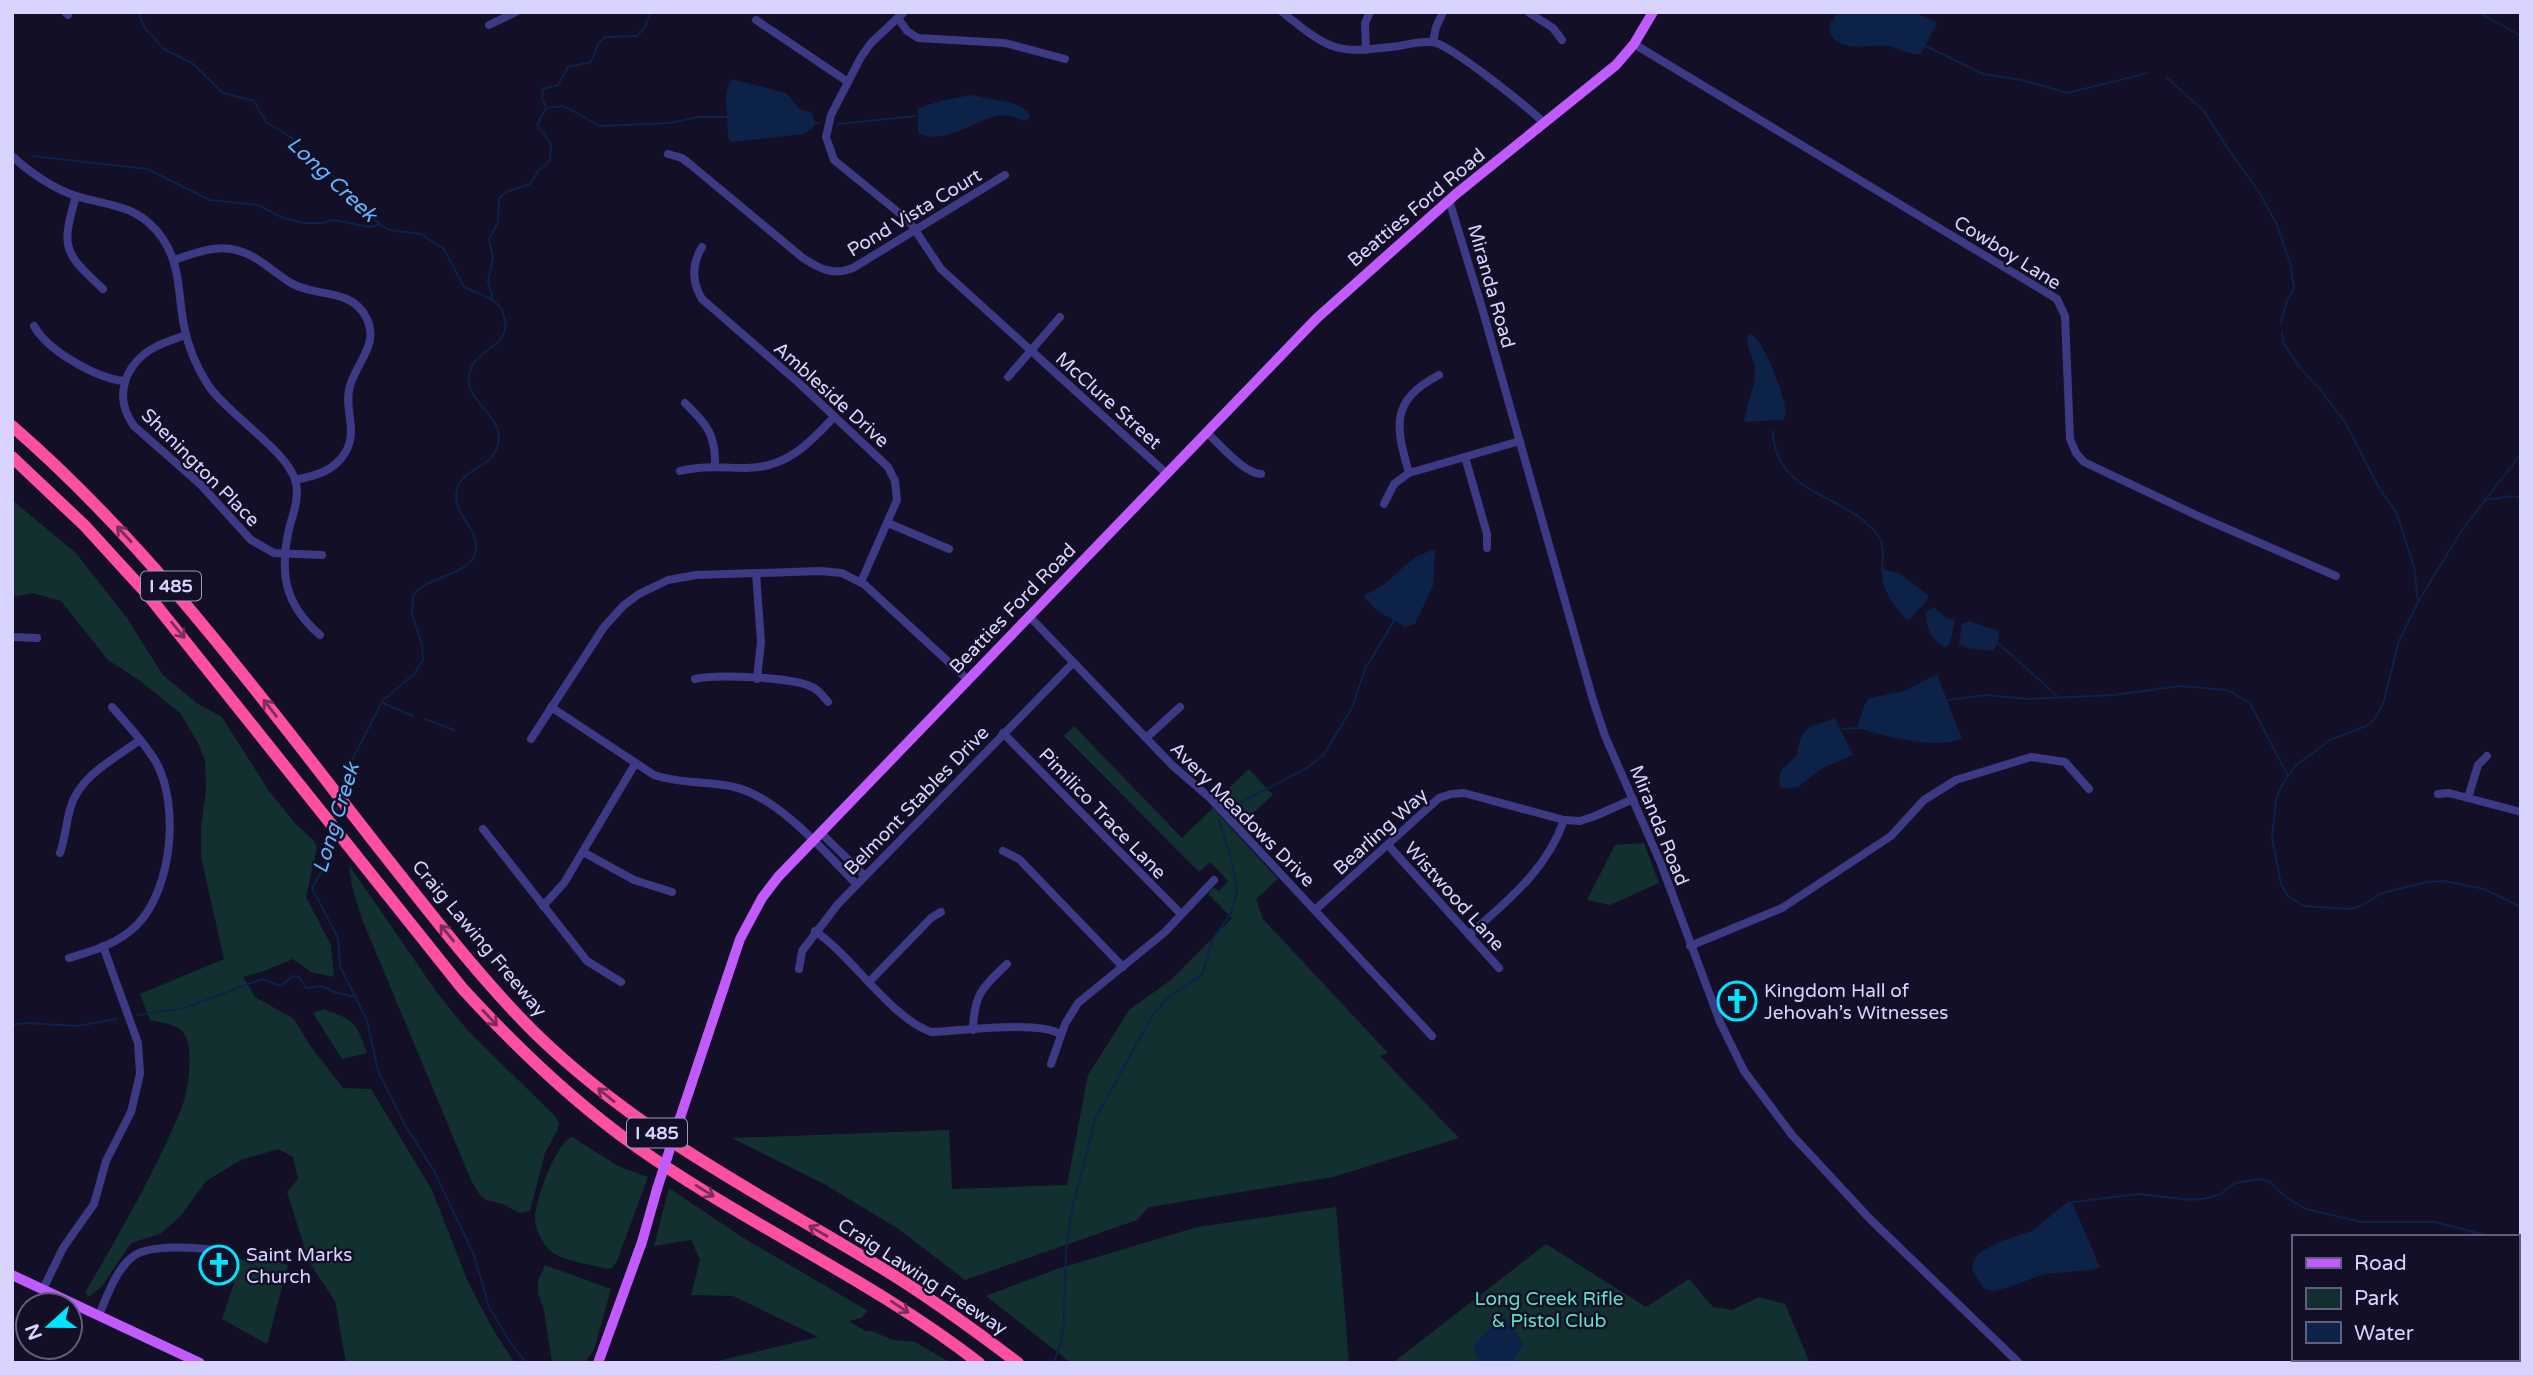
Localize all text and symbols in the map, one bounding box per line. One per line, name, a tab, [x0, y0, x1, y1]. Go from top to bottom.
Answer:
water label: Long Creek	[282, 131, 383, 228]
street label: Beatties Ford Road	[1344, 144, 1490, 272]
street label: Pond Vista Court	[843, 164, 986, 262]
street label: Cowboy Lane	[1950, 211, 2065, 294]
street label: Miranda Road	[1463, 222, 1519, 351]
street label: Ambleside Drive	[769, 337, 893, 452]
street label: McClure Street	[1051, 348, 1166, 454]
street label: Shenington Place	[137, 404, 264, 531]
one-way arrow	[115, 526, 132, 543]
street label: Beatties Ford Road	[945, 539, 1080, 678]
road number: I 485	[141, 572, 201, 600]
one-way arrow	[170, 621, 186, 639]
one-way arrow	[262, 699, 277, 718]
street label: Belmont Stables Drive	[840, 722, 994, 880]
street label: Avery Meadows Drive	[1165, 738, 1319, 892]
street label: Pimilico Trace Lane	[1034, 744, 1170, 884]
water label: Long Creek	[308, 759, 366, 876]
street label: Miranda Road	[1625, 762, 1693, 889]
street label: Bearling Way	[1329, 784, 1432, 880]
street label: Wistwood Lane	[1400, 838, 1509, 956]
street label: Craig Lawing Freeway	[407, 856, 551, 1021]
one-way arrow	[439, 925, 454, 943]
church icon: Kingdom Hall of Jehovah’s Witnesses	[1716, 980, 1758, 1022]
place label: Kingdom Hall of Jehovah’s Witnesses	[1764, 980, 1948, 1024]
one-way arrow	[482, 1009, 498, 1027]
one-way arrow	[597, 1087, 615, 1103]
road number: I 485	[627, 1118, 687, 1148]
one-way arrow	[694, 1184, 714, 1198]
street label: Craig Lawing Freeway	[834, 1214, 1011, 1340]
one-way arrow	[808, 1224, 828, 1238]
legend	[2292, 1235, 2519, 1361]
church icon: Saint Marks Church	[198, 1244, 240, 1286]
place label: Saint Marks Church	[246, 1244, 352, 1288]
text: Road	[2354, 1251, 2407, 1276]
text: Park	[2354, 1286, 2399, 1311]
park label: Long Creek Rifle & Pistol Club	[1475, 1288, 1623, 1332]
north arrow	[14, 1291, 84, 1361]
one-way arrow	[890, 1300, 910, 1314]
text: N	[21, 1321, 47, 1343]
text: Water	[2354, 1321, 2414, 1346]

